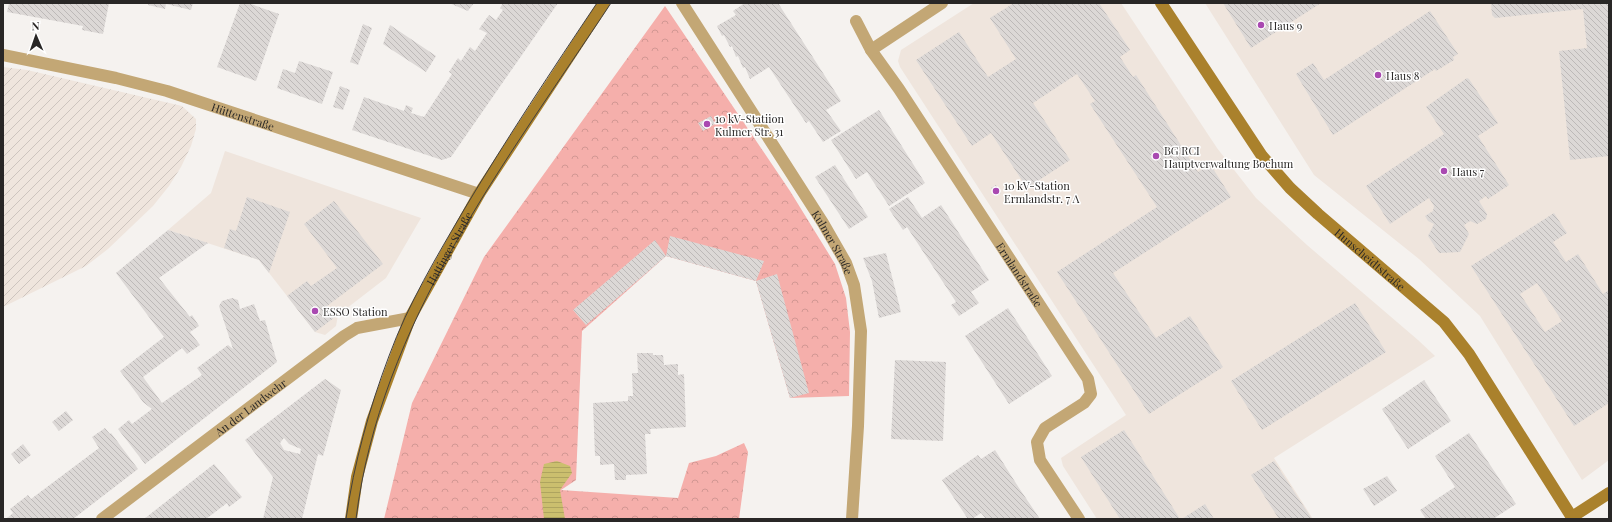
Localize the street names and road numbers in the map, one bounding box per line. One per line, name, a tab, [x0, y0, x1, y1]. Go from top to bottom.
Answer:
street label: Hüttenstraße	[210, 99, 277, 134]
street label: Kulmer Straße	[809, 207, 857, 277]
street label: Hattinger Straße	[422, 208, 475, 288]
street label: Hunscheidtstraße	[1332, 224, 1409, 294]
street label: Ermlandstraße	[993, 239, 1047, 310]
street label: An der Landwehr	[211, 375, 289, 439]

